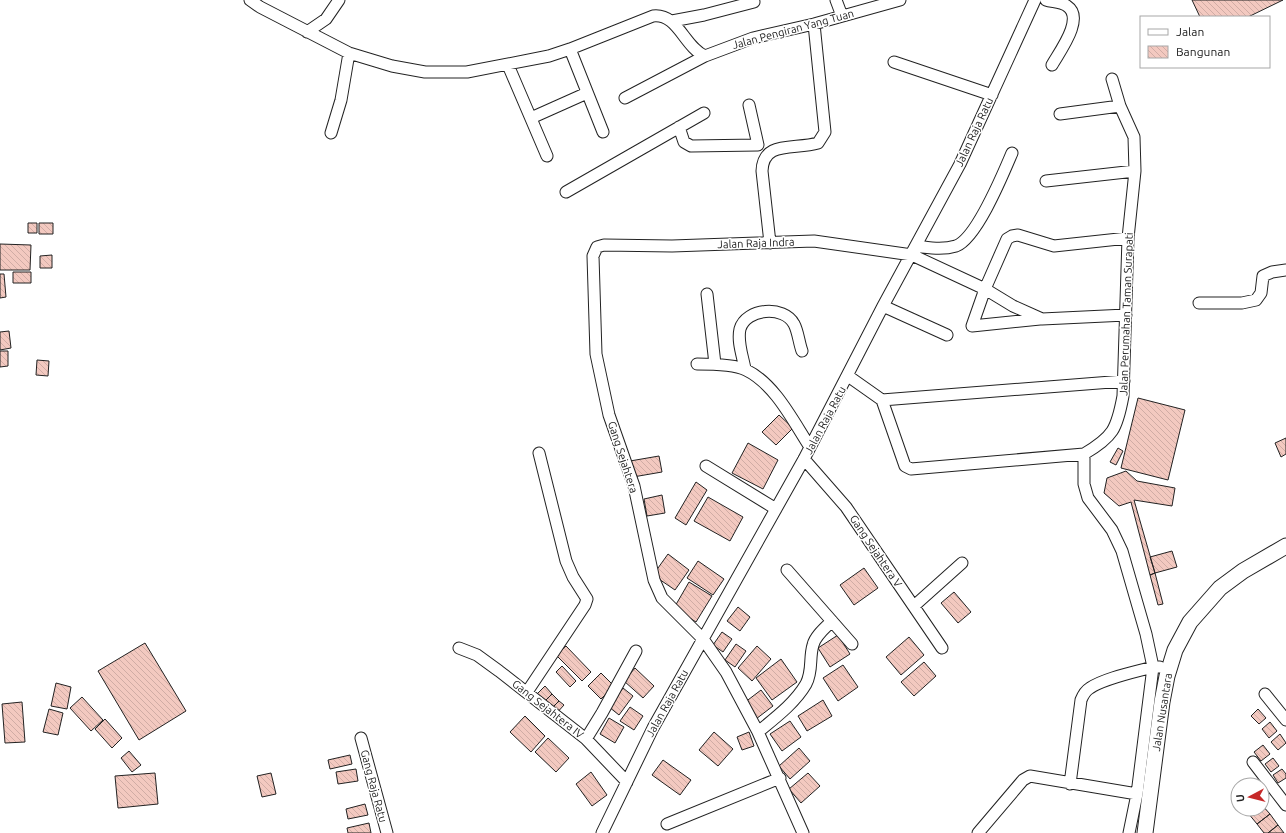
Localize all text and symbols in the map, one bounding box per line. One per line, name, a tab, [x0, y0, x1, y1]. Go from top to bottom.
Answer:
street label: Jalan Pengiran Yang Tuan	[731, 7, 855, 51]
legend	[1140, 16, 1270, 68]
text: Jalan	[1176, 25, 1204, 38]
text: Bangunan	[1176, 45, 1230, 58]
street label: Jalan Raja Ratu	[953, 96, 995, 168]
street label: Jalan Perumahan Taman Surapati	[1117, 232, 1135, 396]
street label: Jalan Raja Indra	[717, 236, 795, 250]
street label: Jalan Raja Ratu	[802, 384, 848, 456]
street label: Gang Sejahtera	[606, 420, 640, 494]
street label: Gang Sejahtera V	[847, 513, 905, 589]
street label: Jalan Raja Ratu	[644, 667, 690, 739]
street label: Jalan Nusantara	[1150, 672, 1174, 752]
street label: Gang Sejahtera IV	[510, 677, 586, 741]
street label: Gang Raja Ratu	[359, 748, 389, 824]
north arrow	[1230, 777, 1270, 817]
text: U	[1234, 794, 1247, 803]

